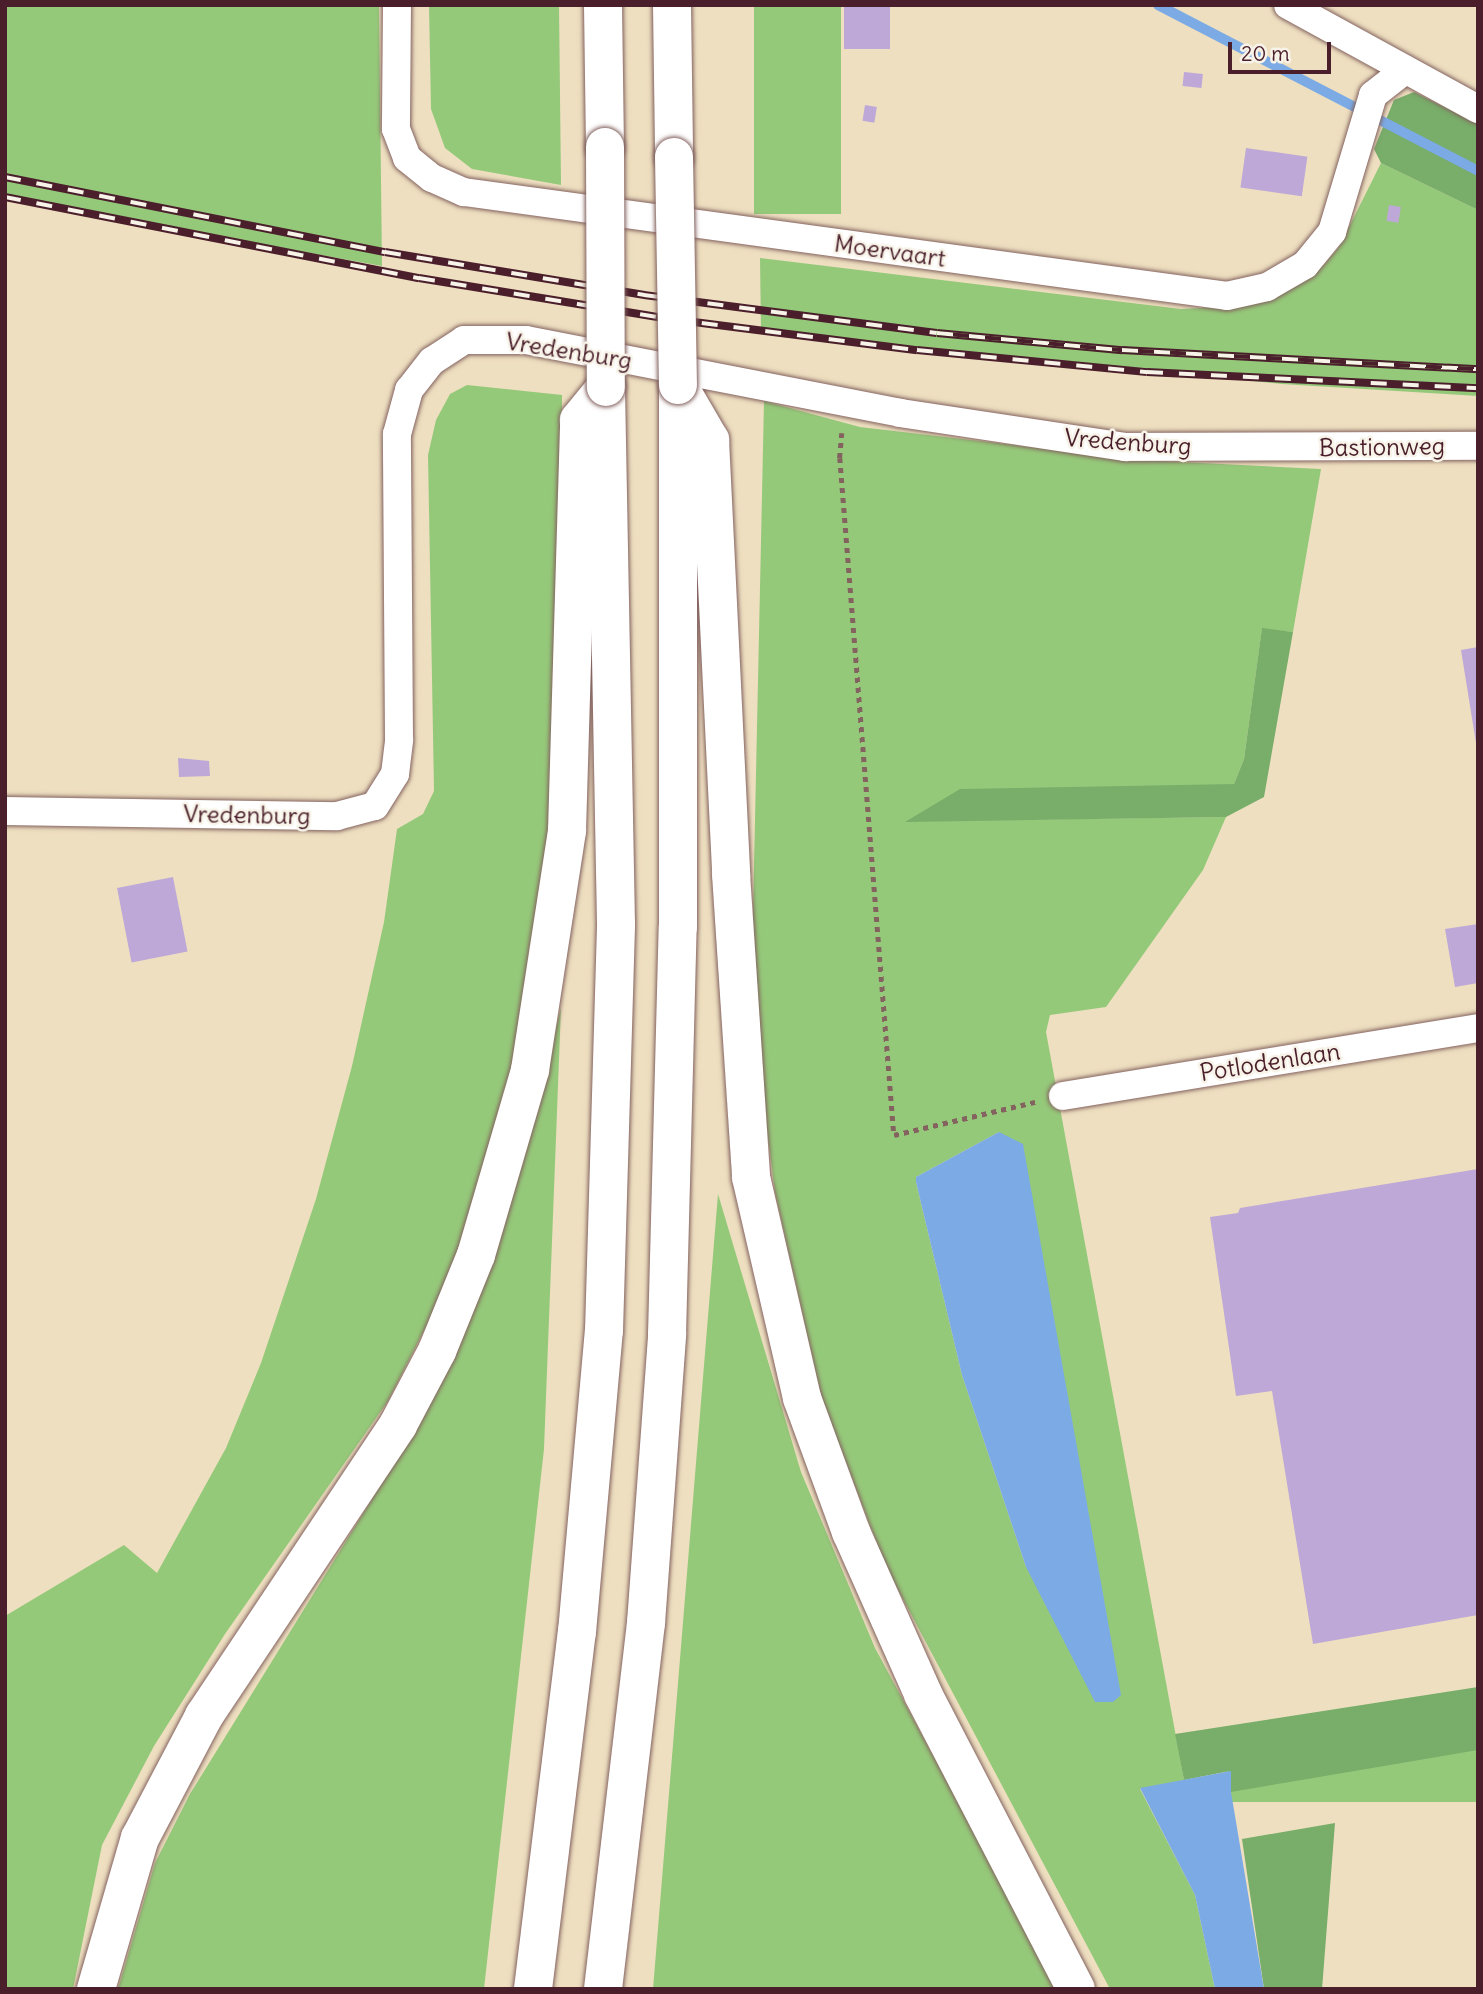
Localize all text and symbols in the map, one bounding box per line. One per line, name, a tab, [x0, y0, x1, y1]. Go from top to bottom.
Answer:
scale bar	[1231, 28, 1334, 72]
text: 20 m	[1241, 40, 1290, 67]
street label: Moervaart	[832, 229, 948, 273]
street label: Vredenburg	[504, 327, 634, 375]
street label: Vredenburg	[1064, 423, 1192, 461]
street label: Bastionweg	[1319, 432, 1445, 462]
street label: Vredenburg	[183, 799, 311, 831]
street label: Potlodenlaan	[1198, 1037, 1342, 1087]

